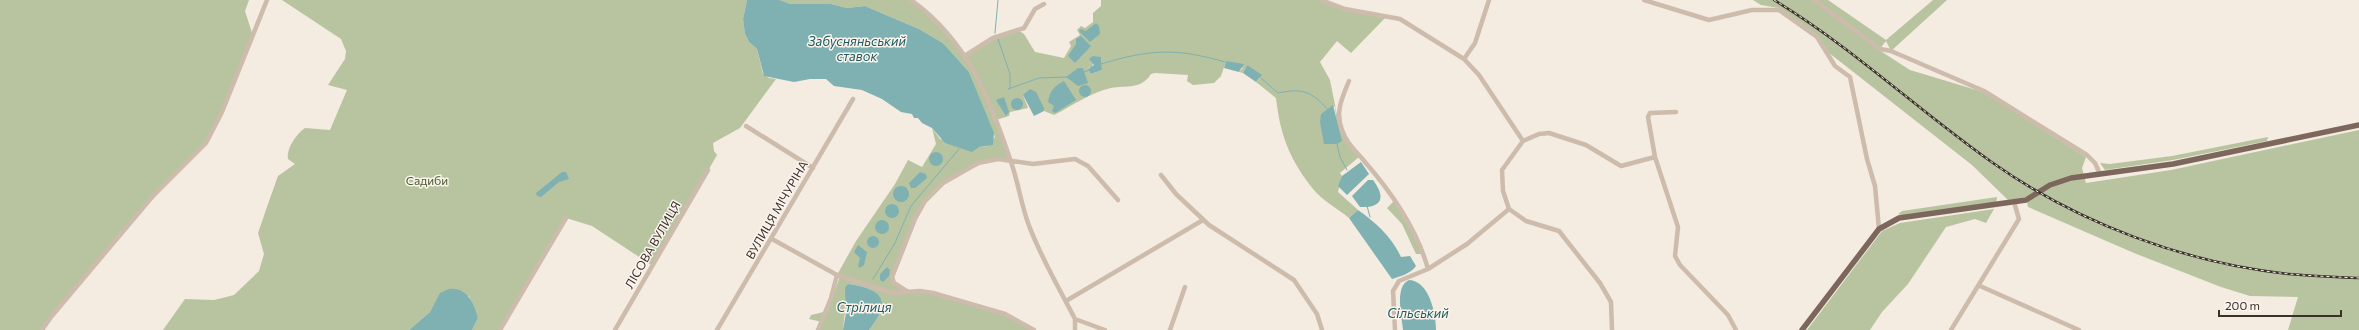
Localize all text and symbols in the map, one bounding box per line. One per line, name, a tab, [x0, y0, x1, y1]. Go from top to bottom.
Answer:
water label: Забусняньський ставок	[808, 33, 907, 64]
street label: ВУЛИЦЯ МІЧУРІНА	[742, 158, 810, 261]
park label: Садиби	[406, 173, 448, 187]
street label: ЛІСОВА ВУЛИЦЯ	[621, 198, 683, 291]
scale bar	[2219, 292, 2341, 318]
text: 200 m	[2225, 298, 2260, 312]
water label: Стрілиця	[836, 299, 892, 315]
water label: Сільський	[1387, 305, 1449, 321]

